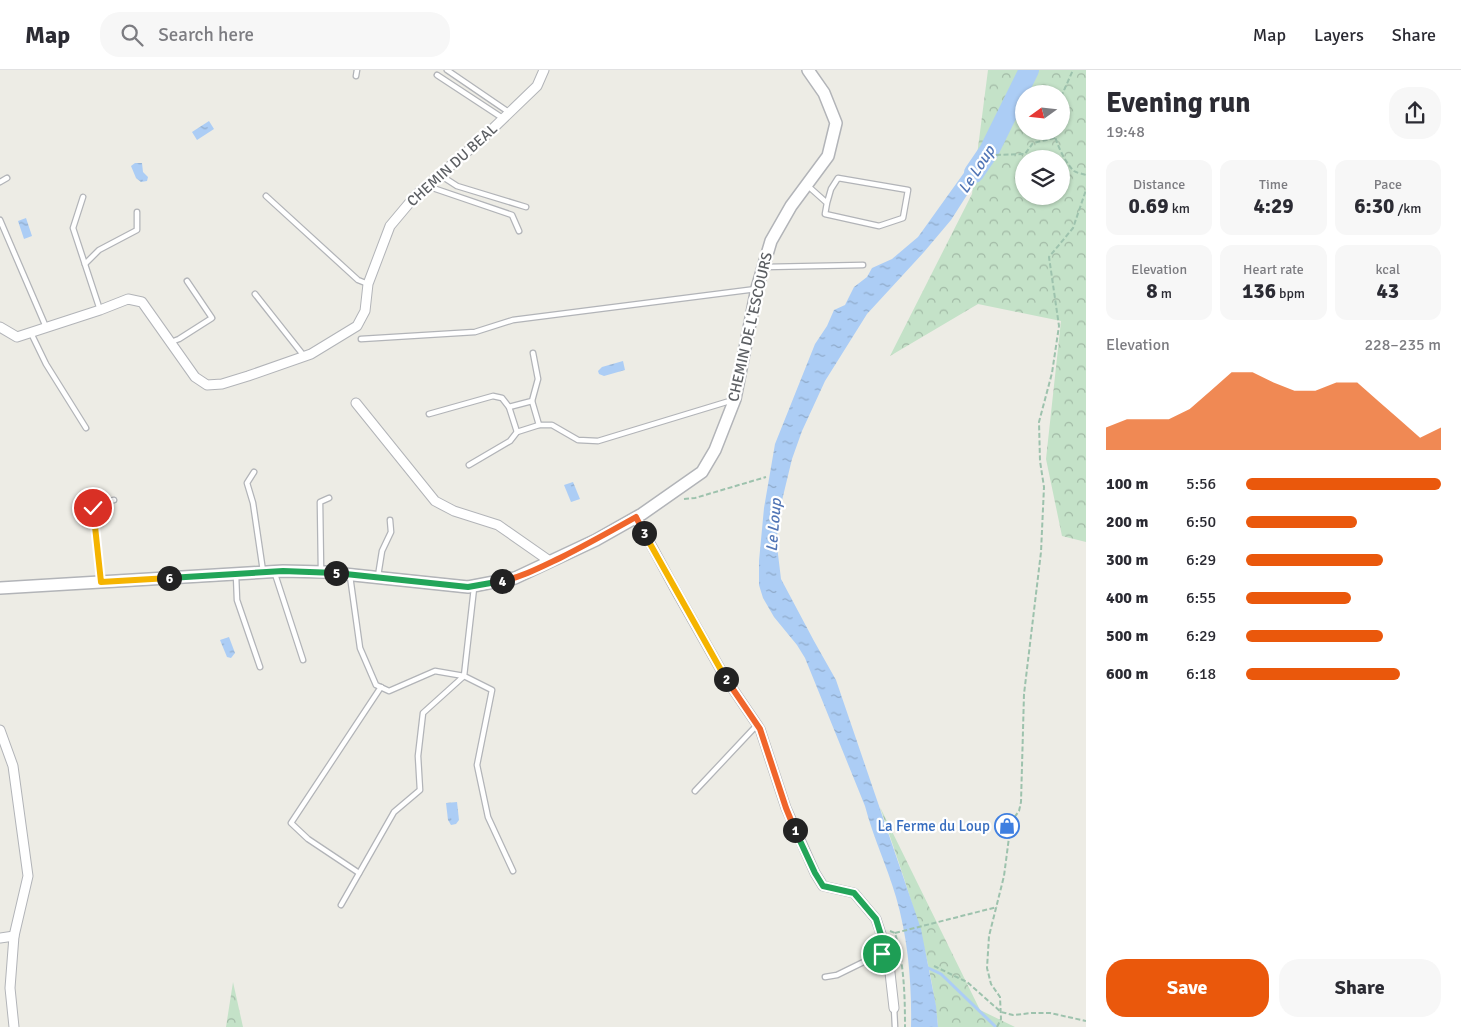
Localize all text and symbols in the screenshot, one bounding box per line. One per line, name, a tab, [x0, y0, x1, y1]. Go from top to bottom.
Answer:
search box	[100, 12, 450, 57]
text: Map	[25, 20, 70, 50]
icon: search	[118, 21, 146, 49]
text: Search here	[158, 23, 254, 47]
text: Map	[1253, 24, 1286, 46]
text: Layers	[1314, 24, 1364, 46]
text: Share	[1392, 24, 1436, 46]
north arrow	[1015, 85, 1070, 140]
map controls	[1015, 85, 1070, 205]
text: Evening run	[1106, 86, 1251, 120]
button: share	[1389, 87, 1441, 139]
street label: CHEMIN DU BEAL	[403, 120, 501, 210]
text: 19:48	[1106, 122, 1145, 142]
water label: Le Loup	[954, 141, 1000, 197]
button: layers	[1015, 150, 1070, 205]
text: Distance	[1133, 176, 1185, 193]
text: Time	[1259, 176, 1288, 193]
text: Pace	[1374, 176, 1402, 193]
text: 0.69	[1129, 193, 1169, 219]
text: 4:29	[1253, 193, 1294, 219]
text: 6:30	[1354, 193, 1394, 219]
text: km	[1169, 200, 1190, 217]
text: /km	[1394, 200, 1422, 217]
street label: CHEMIN DE L'ESCOURS	[724, 250, 776, 404]
text: Elevation	[1131, 261, 1187, 278]
text: Heart rate	[1243, 261, 1304, 278]
text: kcal	[1376, 261, 1400, 278]
text: 8	[1146, 278, 1158, 304]
text: 136	[1242, 278, 1276, 304]
text: 43	[1376, 278, 1399, 304]
text: m	[1158, 285, 1172, 302]
text: bpm	[1276, 285, 1305, 302]
text: Elevation	[1106, 335, 1170, 355]
text: 228–235 m	[1364, 335, 1441, 355]
text: 100 m	[1106, 474, 1148, 494]
text: 5:56	[1186, 474, 1216, 494]
pin	[72, 487, 114, 529]
icon: check	[79, 494, 107, 522]
water label: Le Loup	[762, 496, 786, 552]
text: 200 m	[1106, 512, 1148, 532]
text: 6:50	[1186, 512, 1216, 532]
pin: 3	[632, 520, 656, 546]
text: 3	[641, 525, 648, 542]
text: 300 m	[1106, 550, 1148, 570]
text: 6:29	[1186, 550, 1216, 570]
pin: 5	[324, 560, 348, 586]
text: 5	[333, 565, 340, 582]
pin: 6	[156, 566, 182, 590]
pin: 4	[490, 568, 514, 594]
text: 6	[166, 570, 173, 587]
text: 4	[499, 573, 506, 590]
text: 400 m	[1106, 588, 1148, 608]
text: 6:55	[1186, 588, 1216, 608]
text: 500 m	[1106, 626, 1148, 646]
text: 6:29	[1186, 626, 1216, 646]
text: 600 m	[1106, 664, 1148, 684]
text: 6:18	[1186, 664, 1216, 684]
pin: 2	[714, 666, 738, 692]
text: 2	[723, 671, 730, 688]
shop icon: La Ferme du Loup	[994, 813, 1020, 839]
place label: La Ferme du Loup	[877, 817, 990, 835]
pin: 1	[782, 818, 808, 842]
text: 1	[792, 822, 799, 839]
pin	[861, 933, 903, 975]
icon: arrive	[868, 940, 896, 968]
button: Save	[1106, 959, 1269, 1017]
button: Share	[1279, 959, 1441, 1017]

